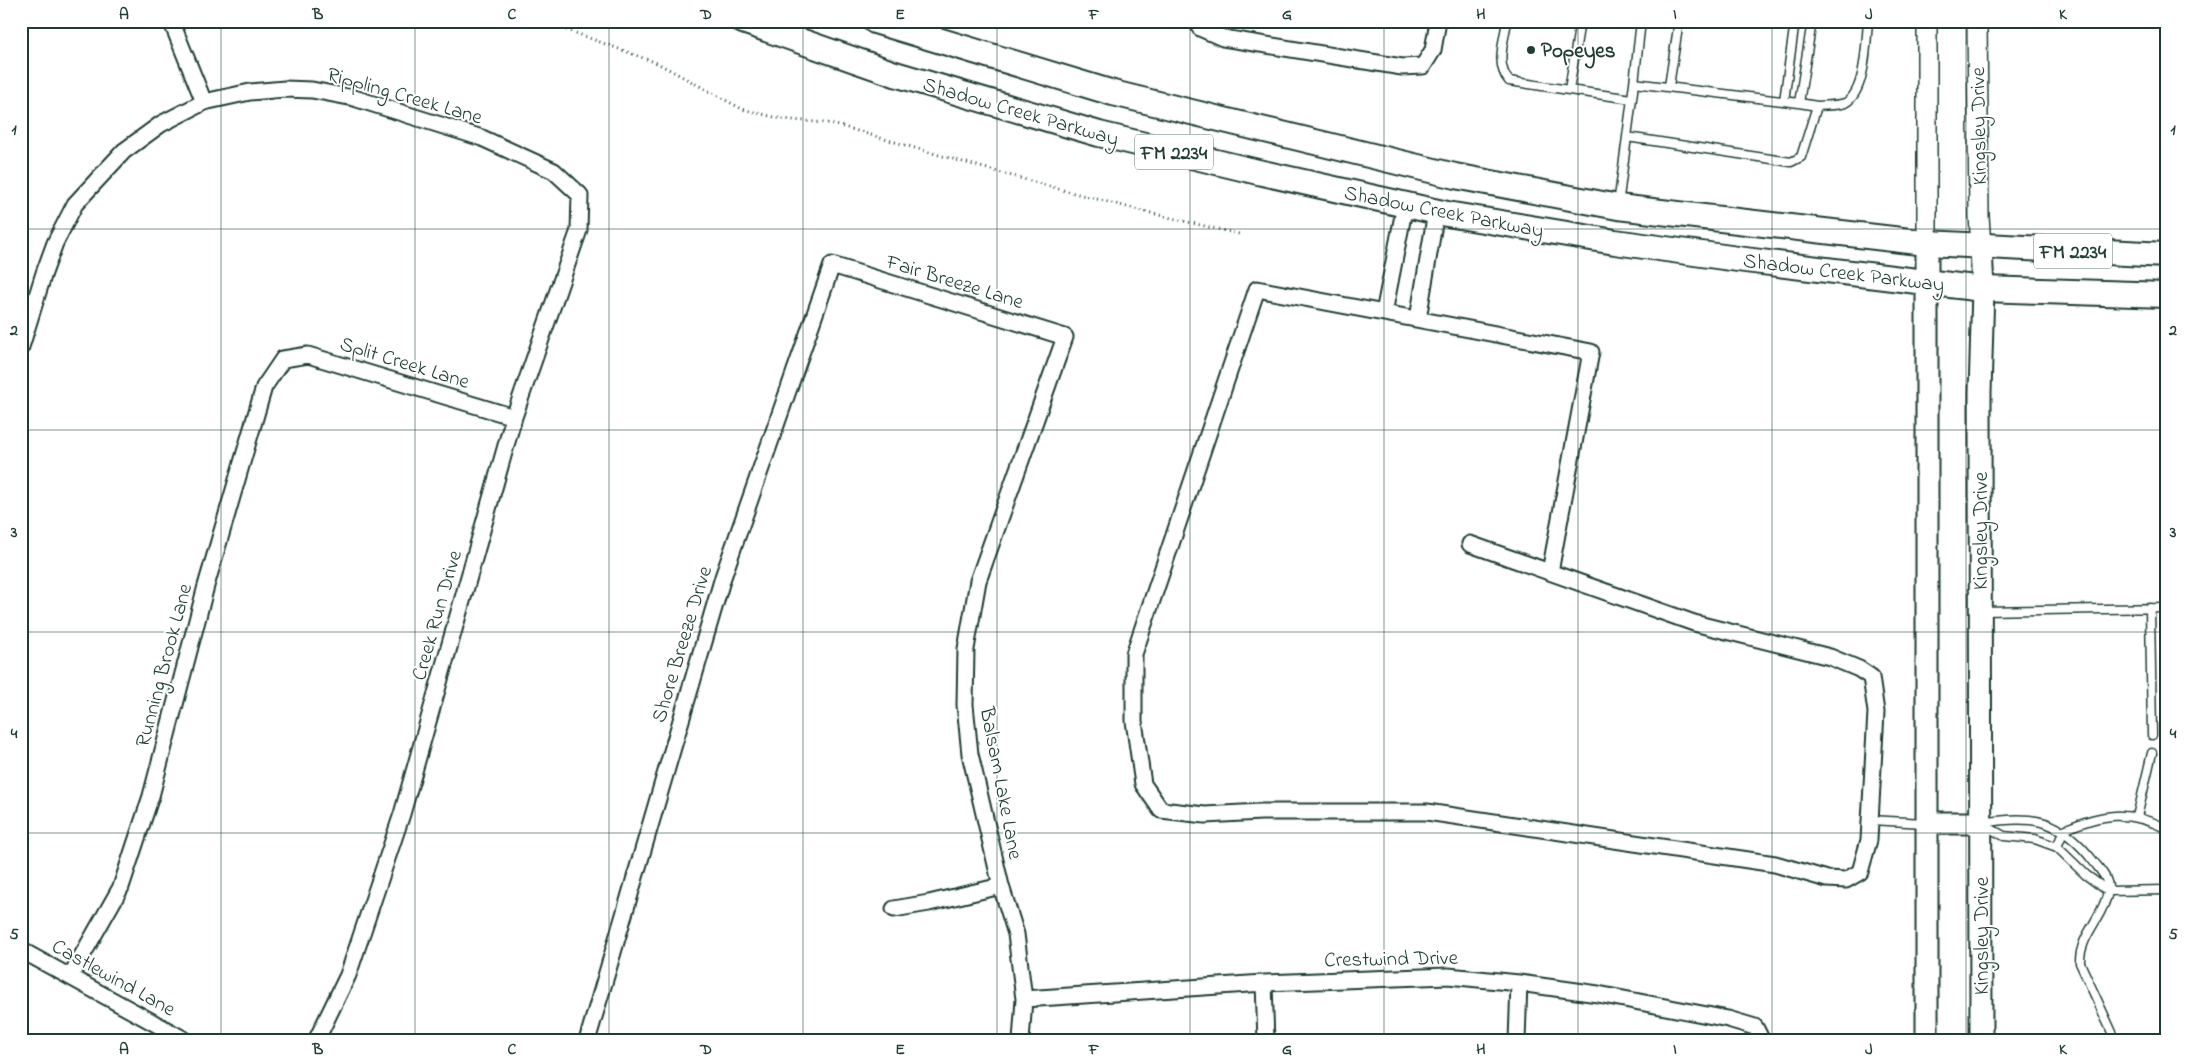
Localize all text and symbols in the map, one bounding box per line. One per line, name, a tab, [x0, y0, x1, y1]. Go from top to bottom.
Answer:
text: A	[119, 3, 129, 27]
text: B	[312, 3, 324, 27]
text: C	[508, 3, 517, 27]
text: D	[699, 3, 712, 27]
text: E	[895, 3, 905, 27]
text: F	[1088, 3, 1100, 27]
text: G	[1282, 3, 1292, 27]
text: H	[1476, 3, 1486, 27]
text: I	[1673, 3, 1677, 27]
text: J	[1865, 3, 1873, 27]
text: K	[2059, 3, 2068, 27]
place label: Popeyes	[1541, 37, 1616, 69]
marker: Popeyes	[1525, 44, 1537, 56]
street label: Rippling Creek Lane	[323, 60, 486, 135]
street label: Kingsley Drive	[1964, 66, 1998, 185]
street label: Shadow Creek Parkway	[918, 71, 1122, 157]
text: 1	[11, 118, 17, 142]
text: 1	[2170, 118, 2176, 142]
road number: FM 2234	[1135, 134, 1213, 170]
street label: Shadow Creek Parkway	[1341, 179, 1546, 249]
road number: FM 2234	[2034, 234, 2112, 268]
street label: Fair Breeze Lane	[881, 247, 1027, 318]
street label: Shadow Creek Parkway	[1741, 247, 1946, 303]
text: 2	[9, 319, 18, 343]
text: 2	[2168, 319, 2177, 343]
street label: Split Creek Lane	[336, 330, 473, 398]
street label: Kingsley Drive	[1967, 471, 1999, 590]
text: 3	[10, 521, 18, 545]
text: 3	[2169, 521, 2177, 545]
street label: Creek Run Drive	[405, 546, 471, 684]
street label: Shore Breeze Drive	[645, 562, 721, 727]
street label: Running Brook Lane	[129, 580, 203, 751]
street label: Balsam Lake Lane	[970, 704, 1030, 863]
text: 4	[10, 722, 18, 746]
text: 4	[2169, 722, 2177, 746]
street label: Kingsley Drive	[1968, 876, 2000, 995]
text: 5	[9, 923, 19, 947]
text: 5	[2168, 923, 2178, 947]
street label: Castlewind Lane	[46, 932, 181, 1025]
street label: Crestwind Drive	[1324, 944, 1459, 976]
text: A	[119, 1038, 129, 1062]
text: B	[312, 1038, 324, 1062]
text: C	[508, 1038, 517, 1062]
text: D	[699, 1038, 712, 1062]
text: E	[895, 1038, 905, 1062]
text: F	[1088, 1038, 1100, 1062]
text: G	[1282, 1038, 1292, 1062]
text: H	[1476, 1038, 1486, 1062]
text: I	[1673, 1038, 1677, 1062]
text: J	[1865, 1038, 1873, 1062]
text: K	[2059, 1038, 2068, 1062]

